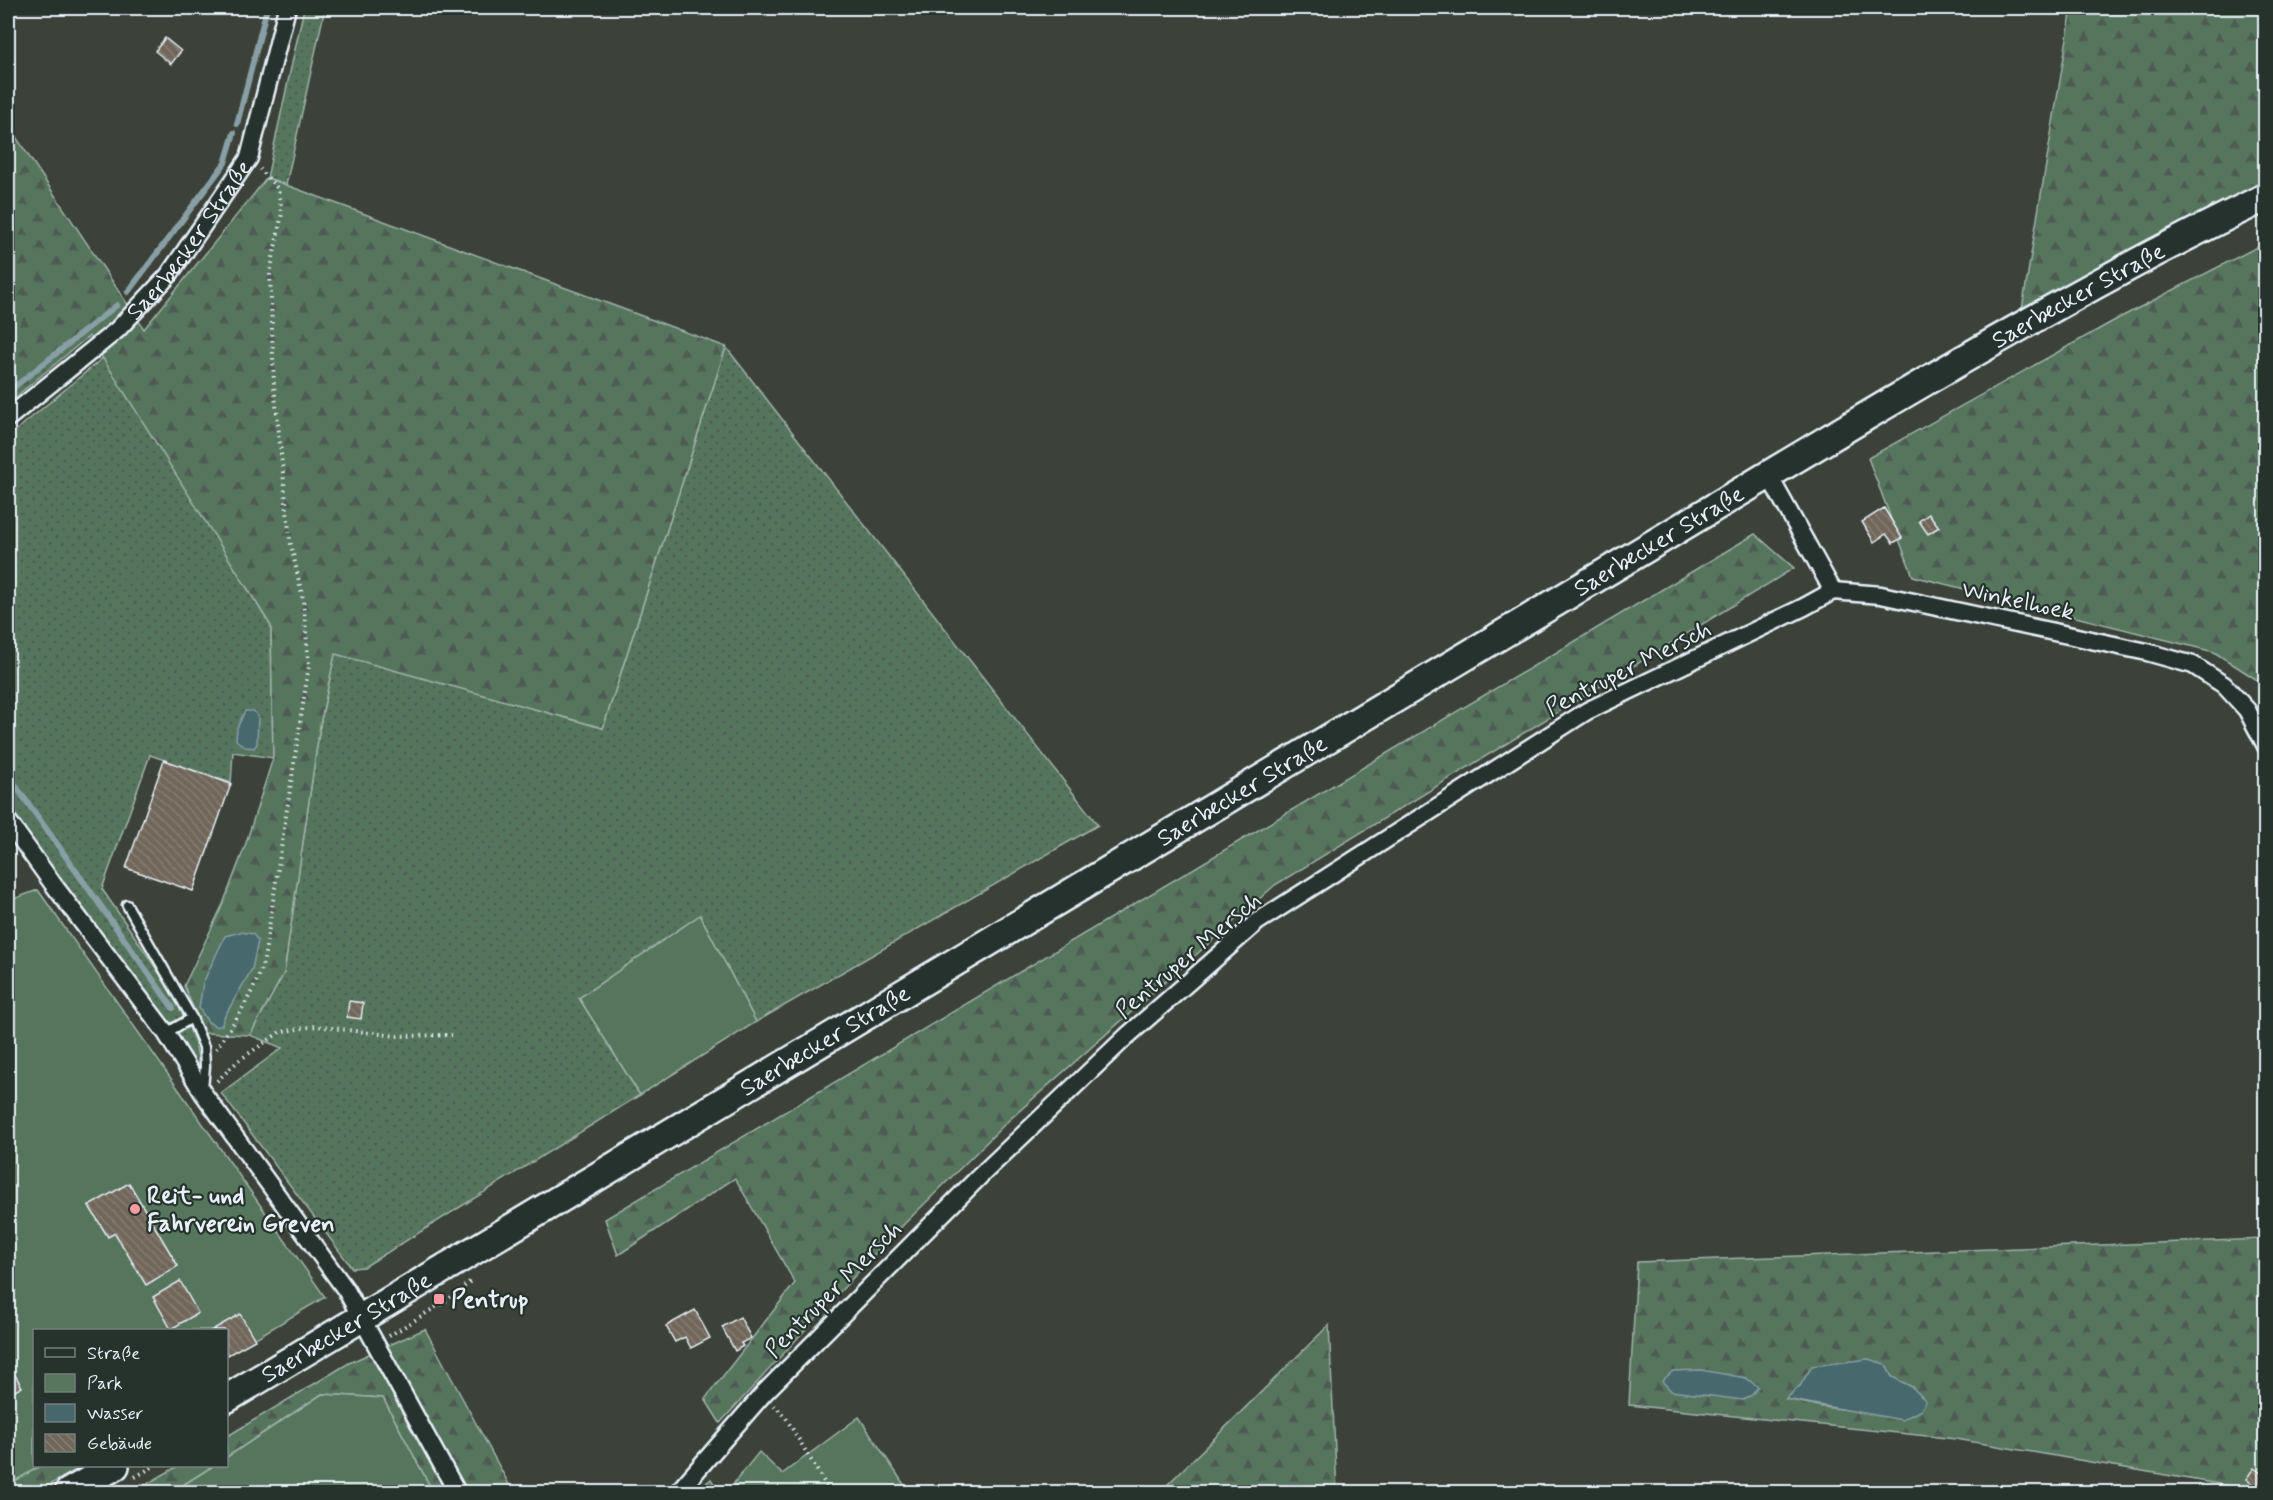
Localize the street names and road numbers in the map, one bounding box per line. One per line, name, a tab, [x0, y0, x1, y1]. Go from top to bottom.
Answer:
street label: Saerbecker Straße	[120, 154, 260, 328]
street label: Saerbecker Straße	[1986, 236, 2171, 357]
street label: Saerbecker Straße	[1568, 479, 1750, 605]
street label: Winkelhoek	[1959, 574, 2077, 629]
street label: Pentruper Mersch	[1541, 614, 1717, 724]
street label: Saerbecker Straße	[1152, 729, 1333, 855]
street label: Pentruper Mersch	[1109, 886, 1269, 1027]
street label: Saerbecker Straße	[735, 978, 917, 1105]
street label: Pentruper Mersch	[759, 1215, 909, 1365]
street label: Saerbecker Straße	[256, 1265, 438, 1391]

